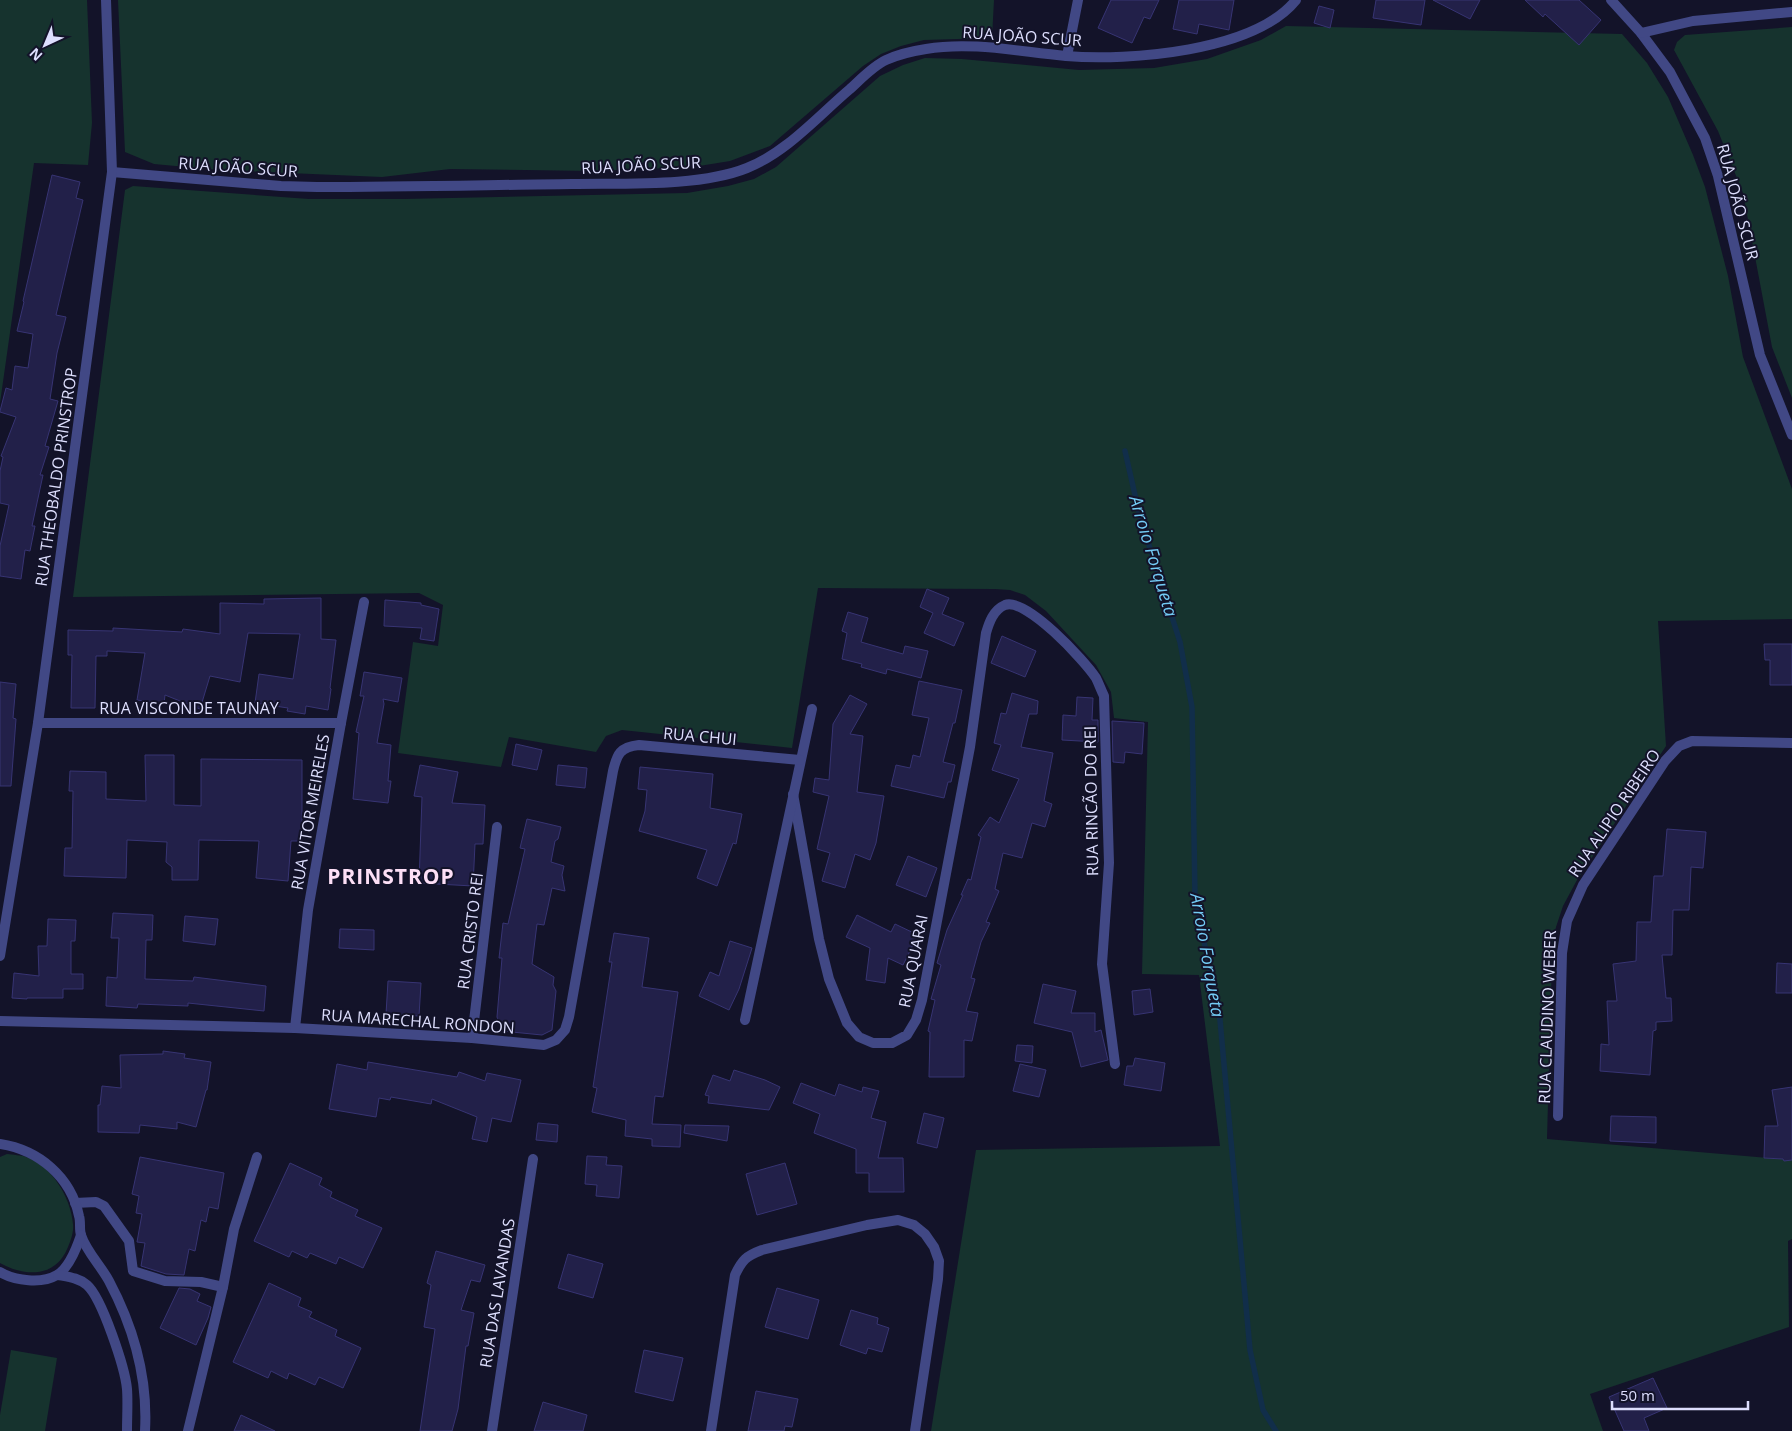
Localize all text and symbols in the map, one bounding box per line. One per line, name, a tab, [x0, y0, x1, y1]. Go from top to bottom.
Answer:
north arrow	[20, 20, 70, 70]
street label: RUA JOÃO SCUR	[962, 21, 1083, 51]
text: N	[25, 44, 46, 66]
street label: RUA JOÃO SCUR	[1712, 141, 1764, 263]
street label: RUA JOÃO SCUR	[581, 151, 701, 179]
street label: RUA JOÃO SCUR	[178, 152, 299, 182]
street label: RUA THEOBALDO PRINSTROP	[30, 366, 82, 588]
water label: Arroio Forqueta	[1124, 491, 1184, 620]
street label: RUA VISCONDE TAUNAY	[99, 697, 279, 719]
street label: RUA CHUI	[662, 722, 738, 750]
street label: RUA RINCÃO DO REI	[1079, 726, 1103, 876]
street label: RUA VITOR MEIRELES	[285, 732, 335, 892]
street label: RUA ALIPIO RIBEIRO	[1563, 745, 1665, 881]
district label: PRINSTROP	[327, 862, 455, 890]
street label: RUA CRISTO REI	[452, 871, 488, 991]
water label: Arroio Forqueta	[1185, 889, 1231, 1019]
street label: RUA QUARAI	[893, 913, 933, 1009]
street label: RUA CLAUDINO WEBER	[1533, 930, 1561, 1104]
street label: RUA MARECHAL RONDON	[320, 1003, 516, 1039]
street label: RUA DAS LAVANDAS	[474, 1216, 520, 1369]
scale bar	[1612, 1378, 1748, 1410]
text: 50 m	[1620, 1385, 1655, 1405]

